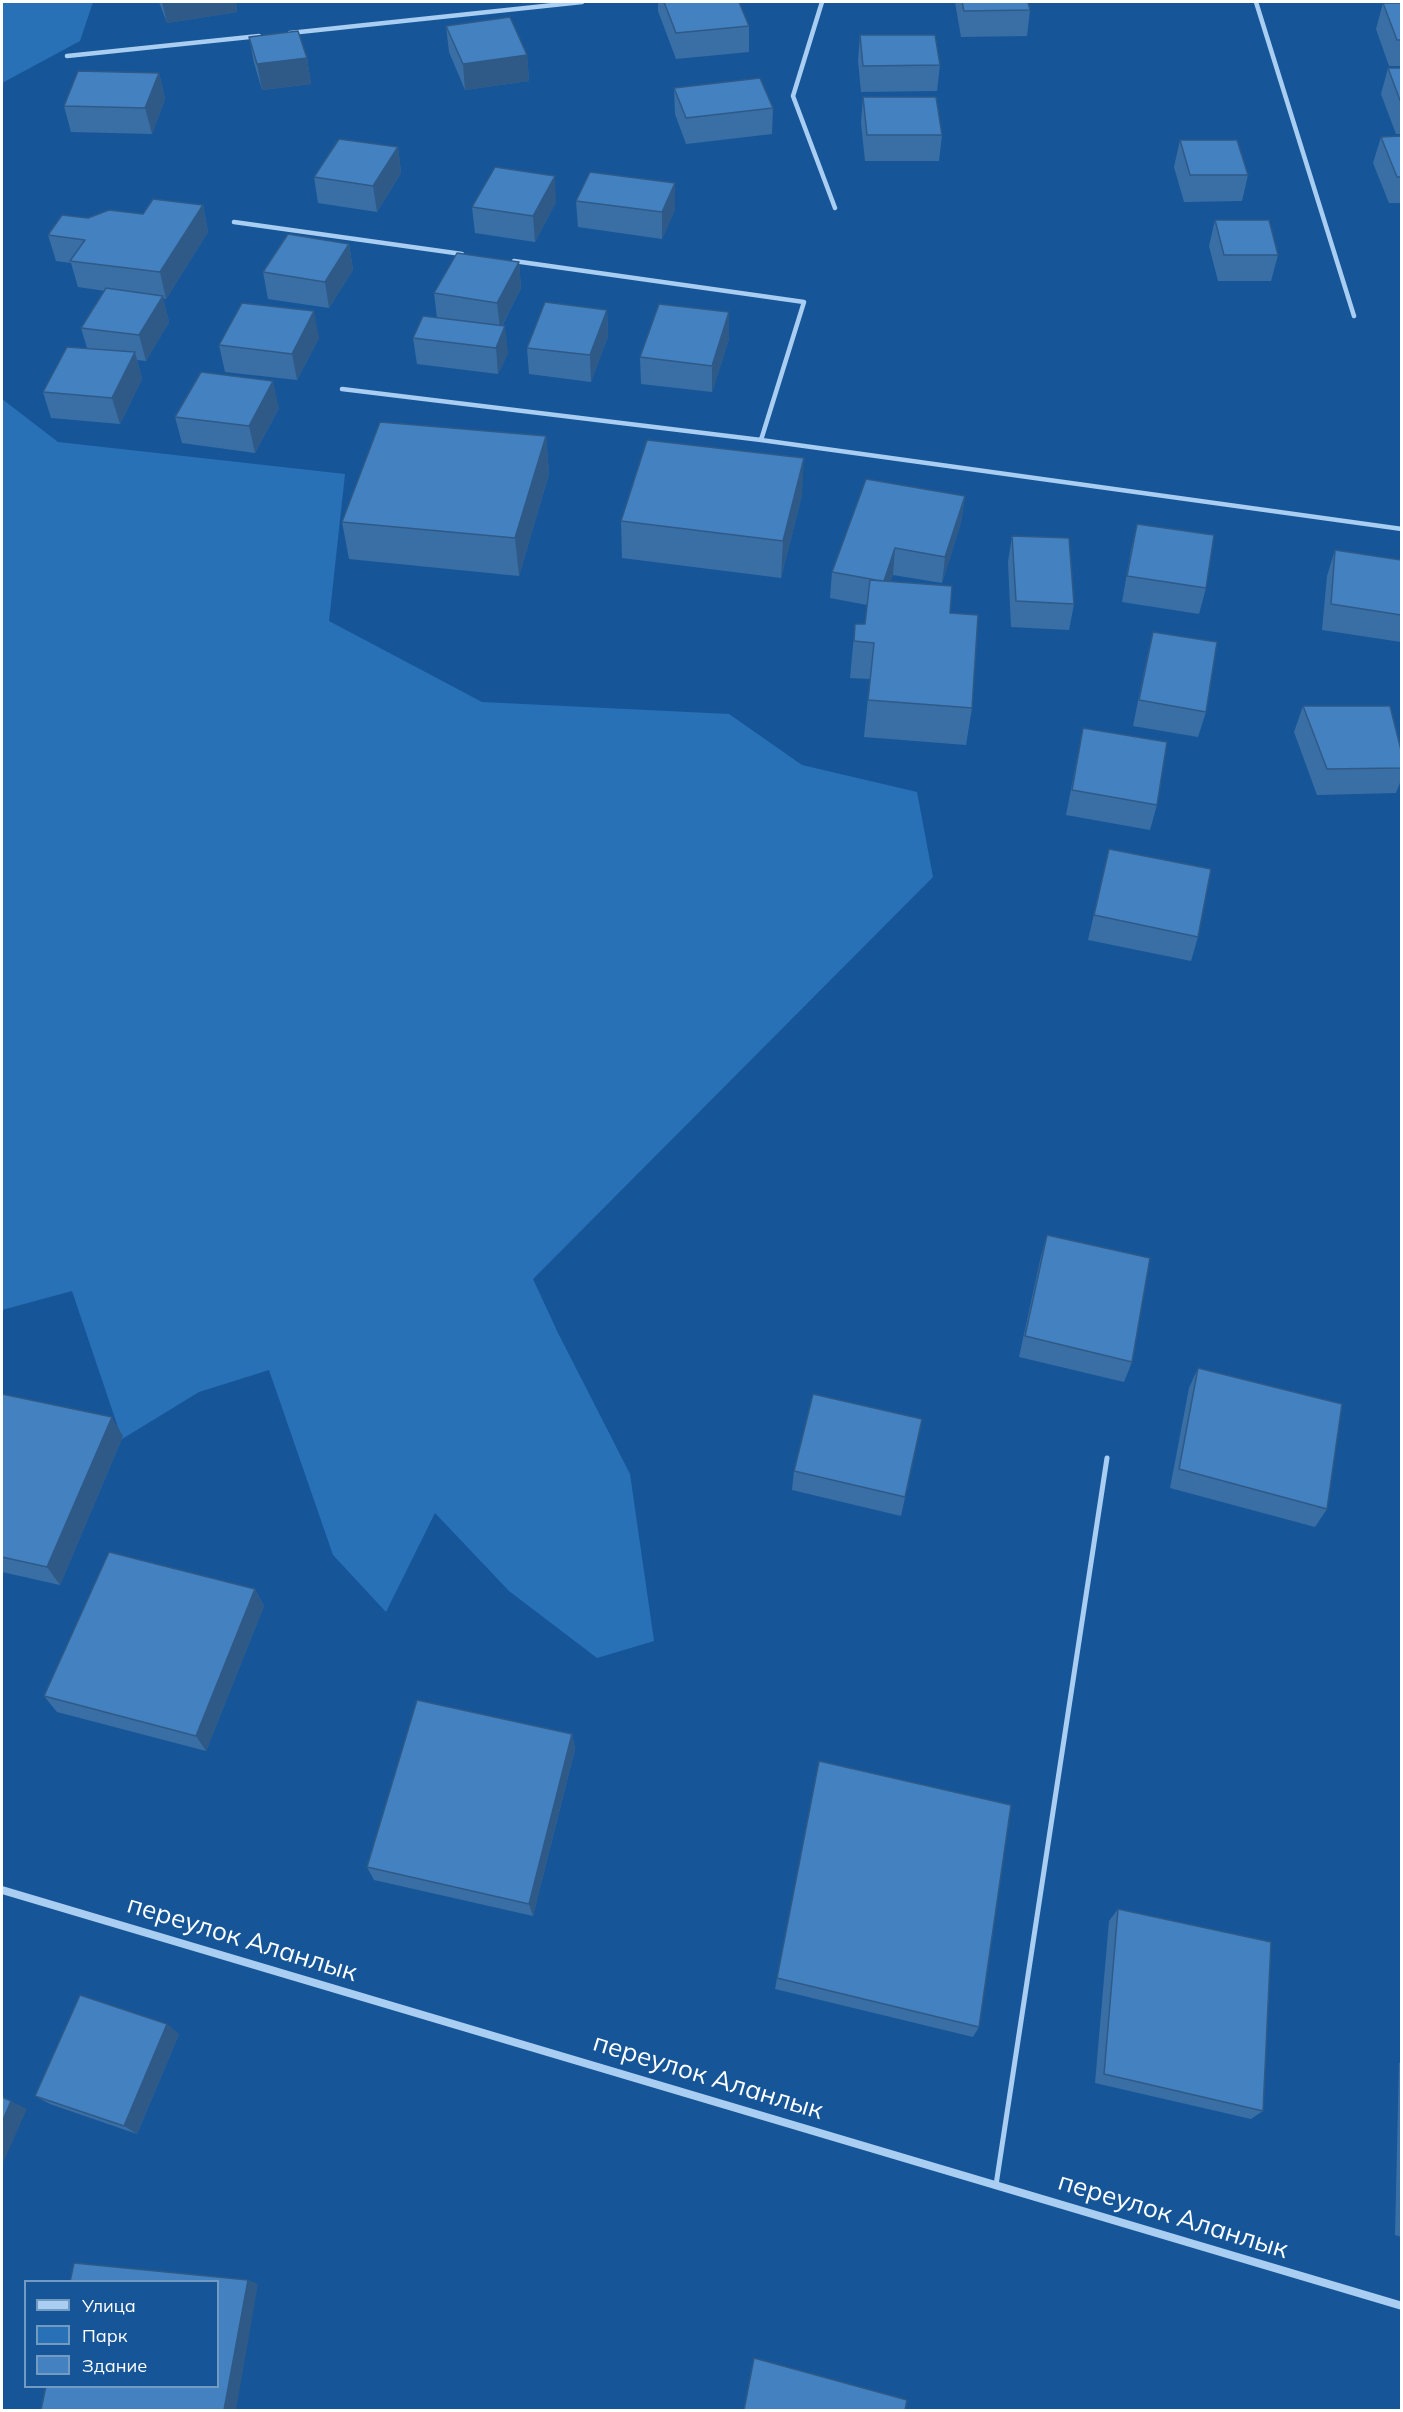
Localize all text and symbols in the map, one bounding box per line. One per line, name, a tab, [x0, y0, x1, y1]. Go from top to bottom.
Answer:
street label: переулок Аланлык	[123, 1889, 361, 1989]
street label: переулок Аланлык	[589, 2027, 827, 2127]
street label: переулок Аланлык	[1054, 2166, 1292, 2266]
legend	[24, 2280, 219, 2388]
text: Улица	[82, 2294, 136, 2317]
text: Парк	[82, 2324, 127, 2347]
text: Здание	[82, 2354, 147, 2377]

